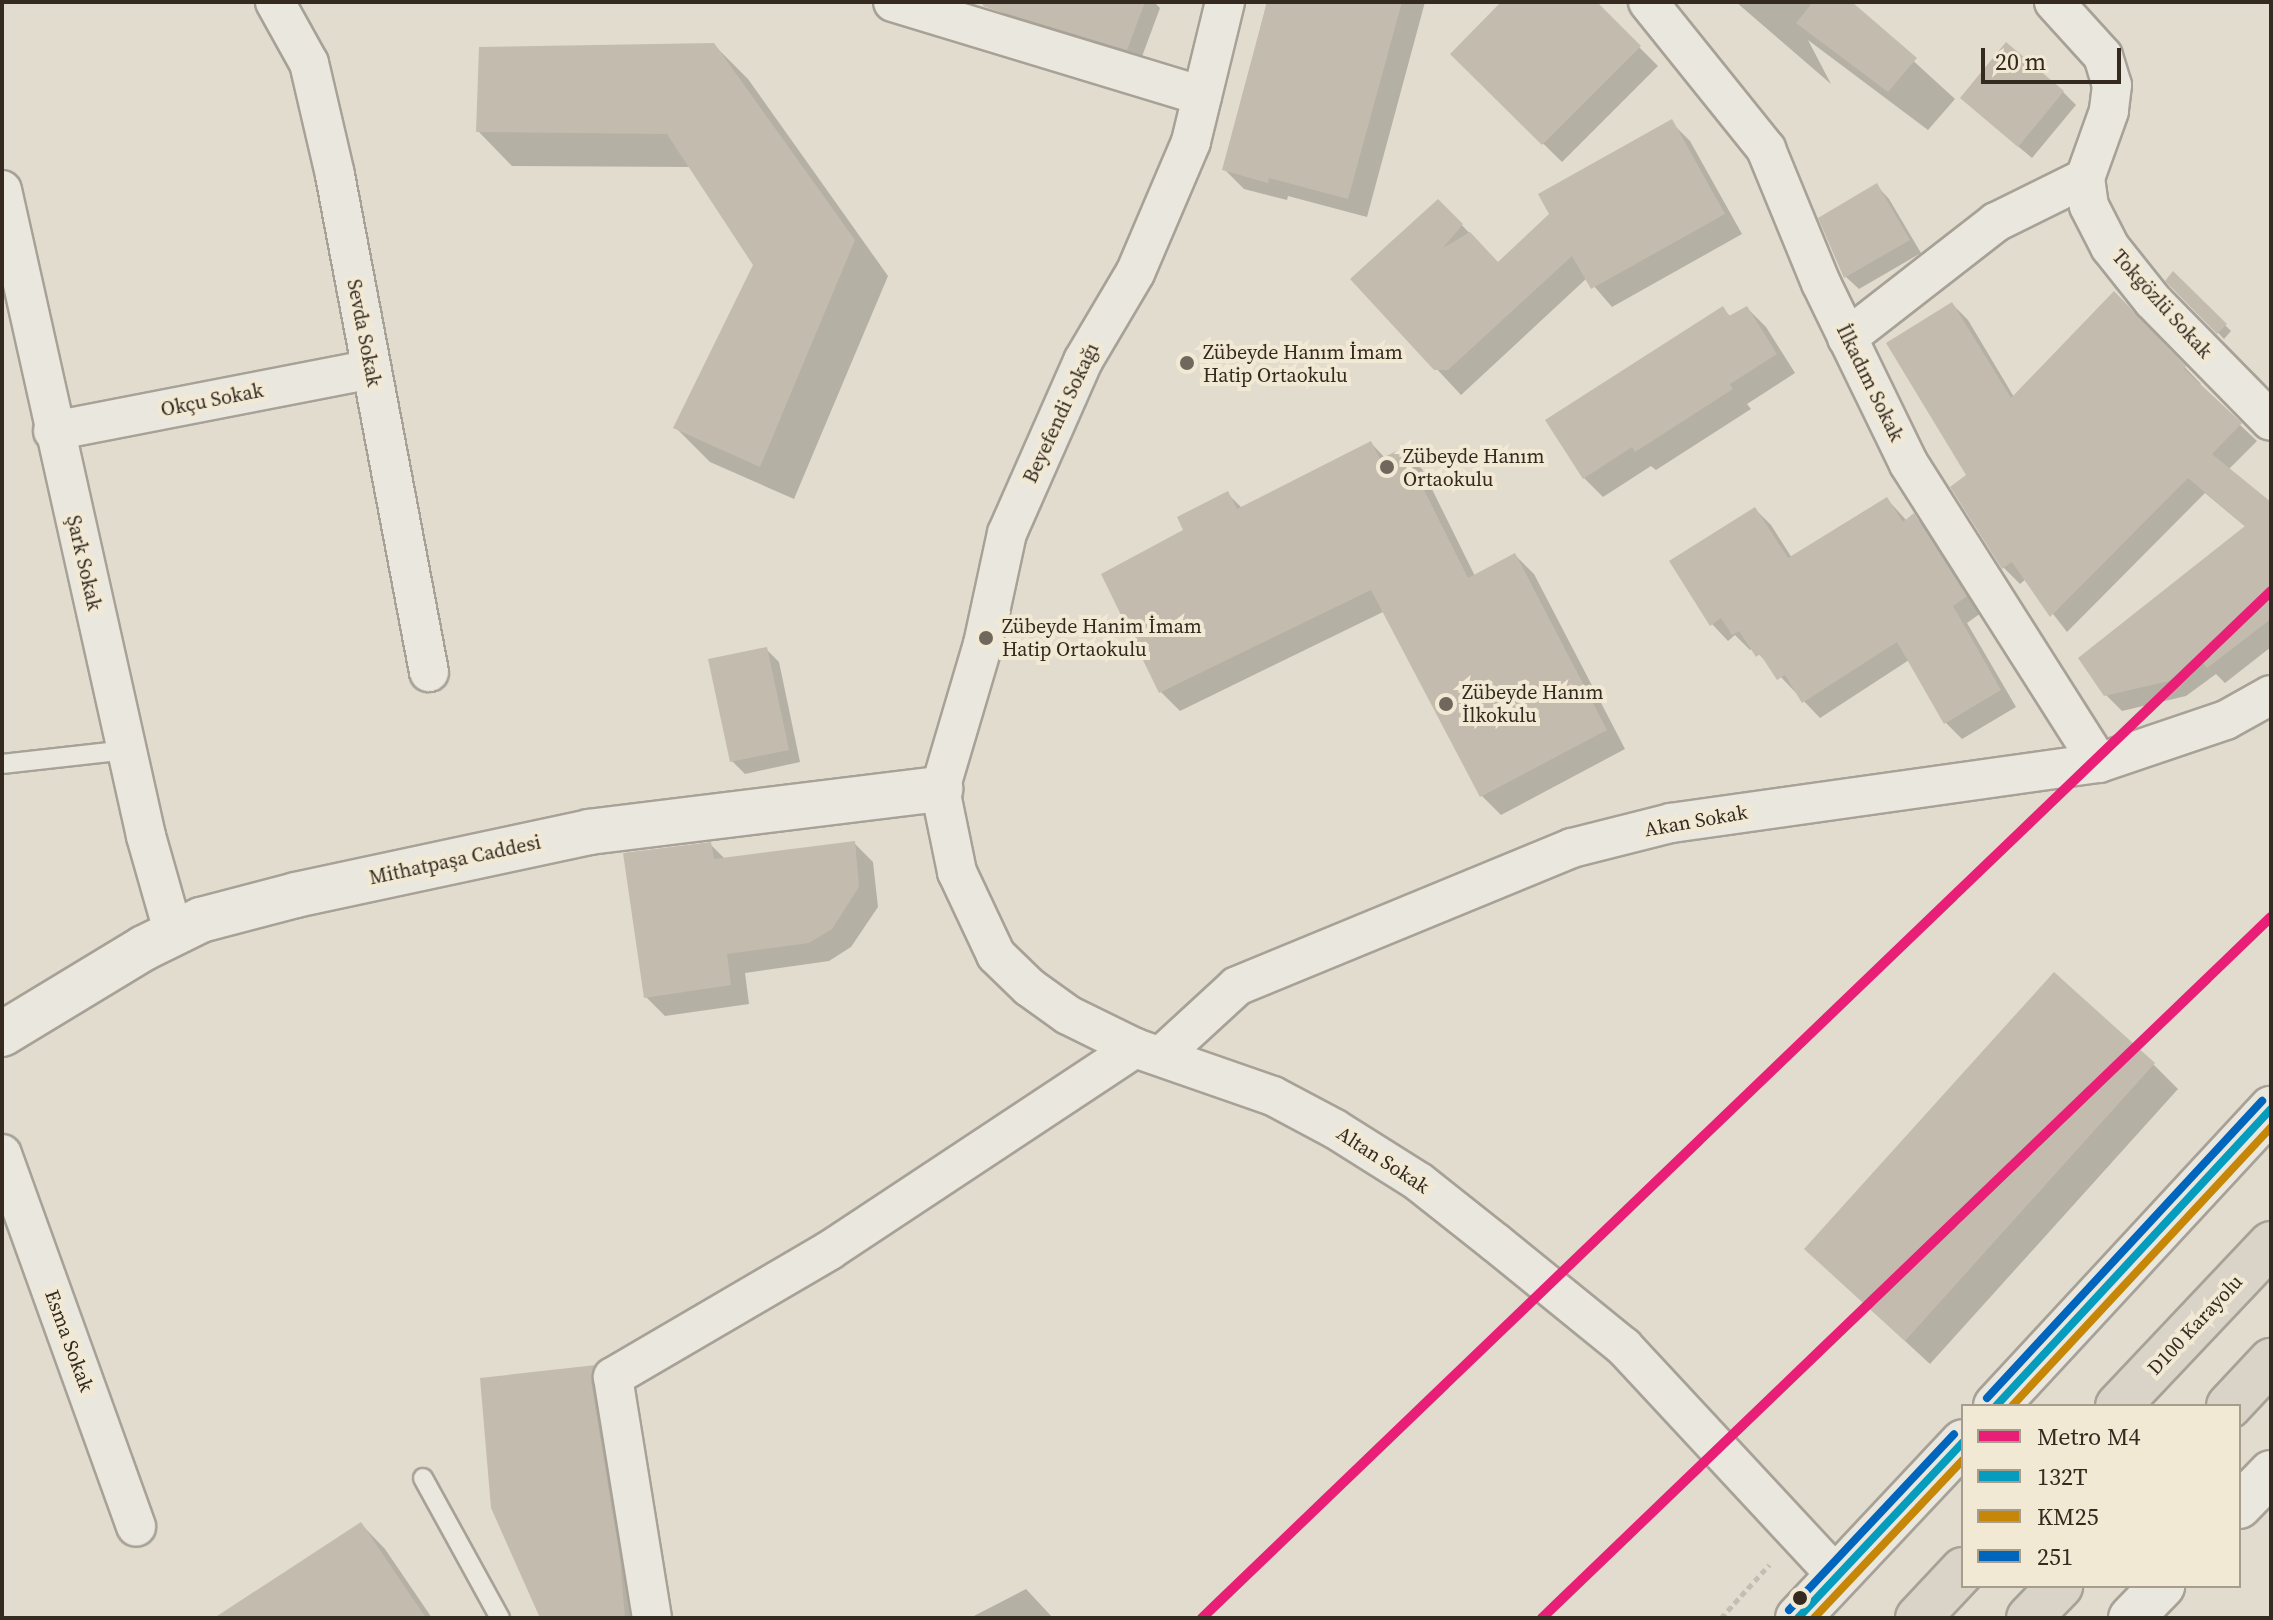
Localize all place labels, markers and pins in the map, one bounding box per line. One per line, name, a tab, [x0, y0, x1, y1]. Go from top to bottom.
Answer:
place label: Zübeyde Hanım İmam Hatip Ortaokulu	[1203, 340, 1403, 387]
marker: Zübeyde Hanım İmam Hatip Ortaokulu	[1178, 354, 1196, 372]
place label: Zübeyde Hanım Ortaokulu	[1403, 444, 1545, 491]
marker: Zübeyde Hanım Ortaokulu	[1378, 458, 1396, 476]
place label: Zübeyde Hanim İmam Hati̇p Ortaokulu	[1002, 614, 1202, 661]
marker: Zübeyde Hanim İmam Hati̇p Ortaokulu	[977, 629, 995, 647]
place label: Zübeyde Hanım İlkokulu	[1462, 680, 1604, 727]
marker: Zübeyde Hanım İlkokulu	[1437, 695, 1455, 713]
unlabelled marker	[1792, 1590, 1808, 1606]

